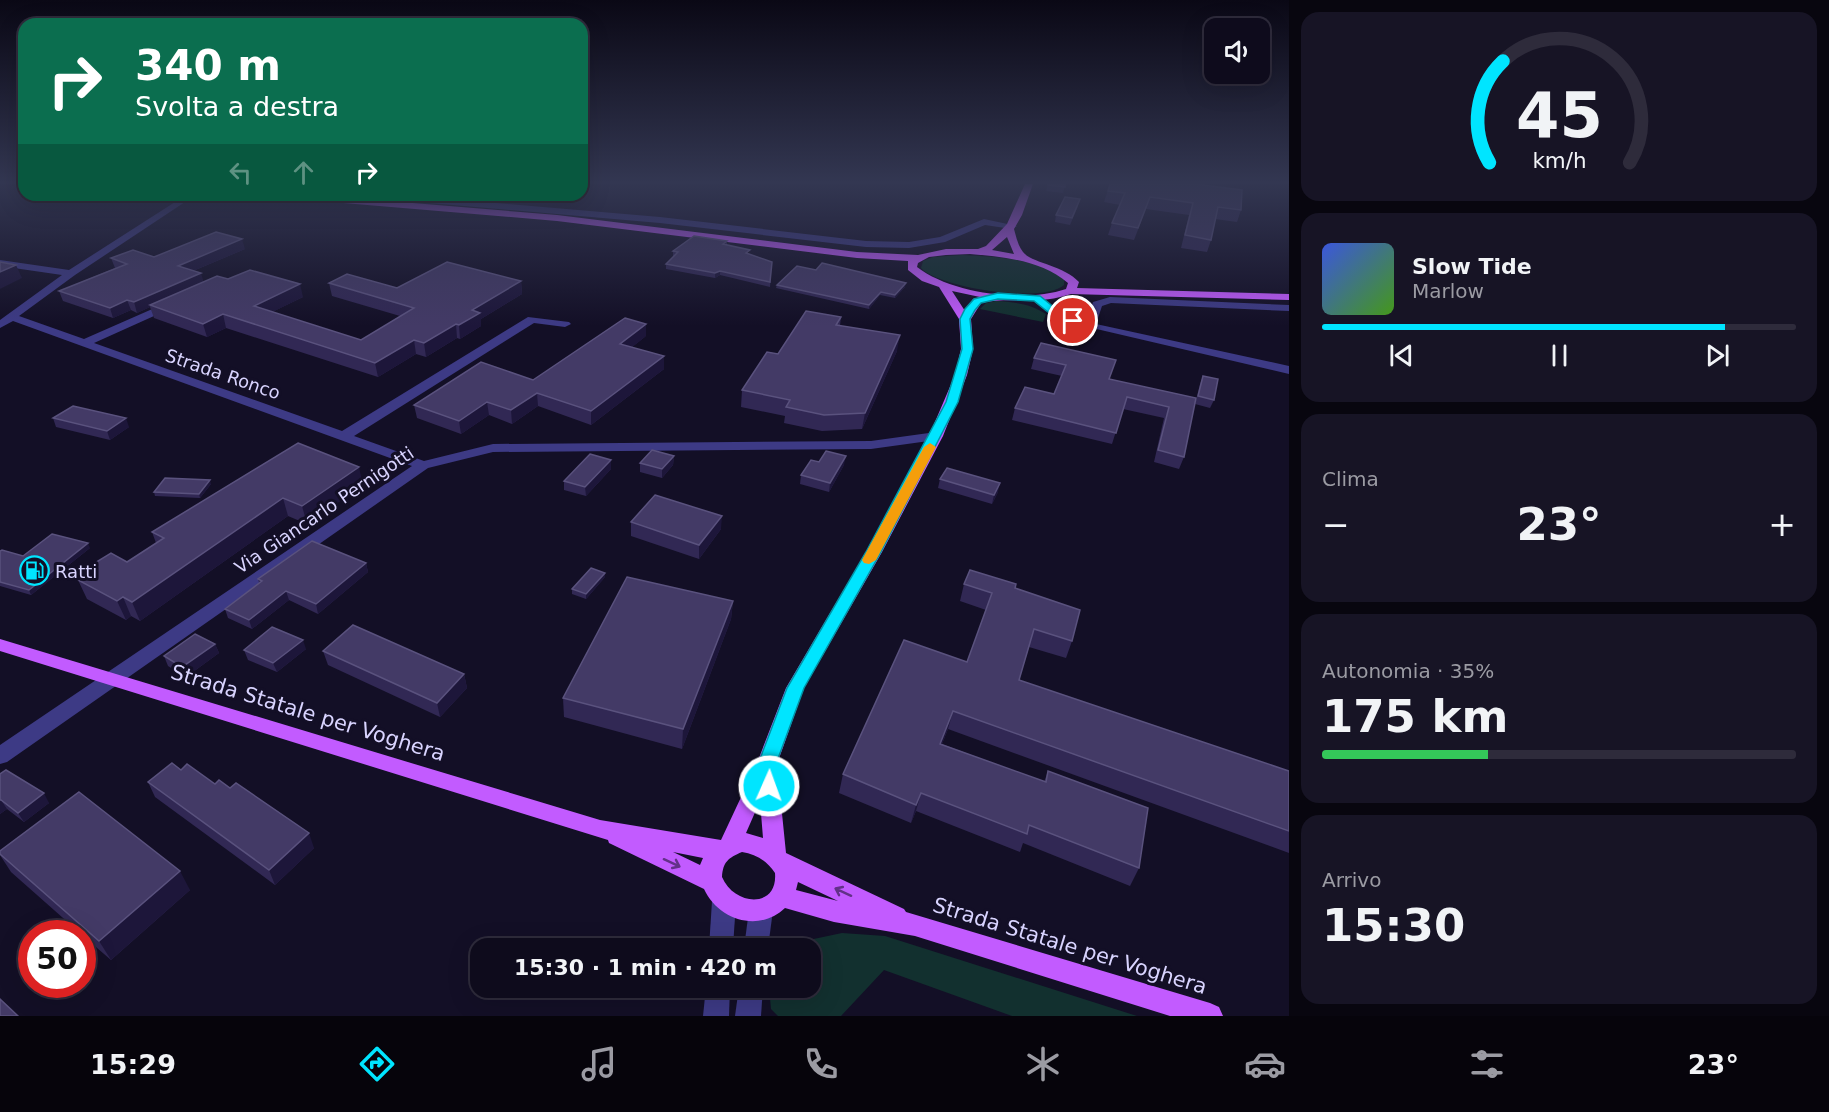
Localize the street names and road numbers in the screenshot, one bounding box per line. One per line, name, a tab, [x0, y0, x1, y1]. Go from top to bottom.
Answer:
street label: Strada Ronco	[163, 345, 283, 403]
street label: Via Giancarlo Pernigotti	[230, 442, 418, 578]
street label: Strada Statale per Voghera	[168, 660, 448, 766]
street label: Strada Statale per Voghera	[930, 893, 1210, 999]

